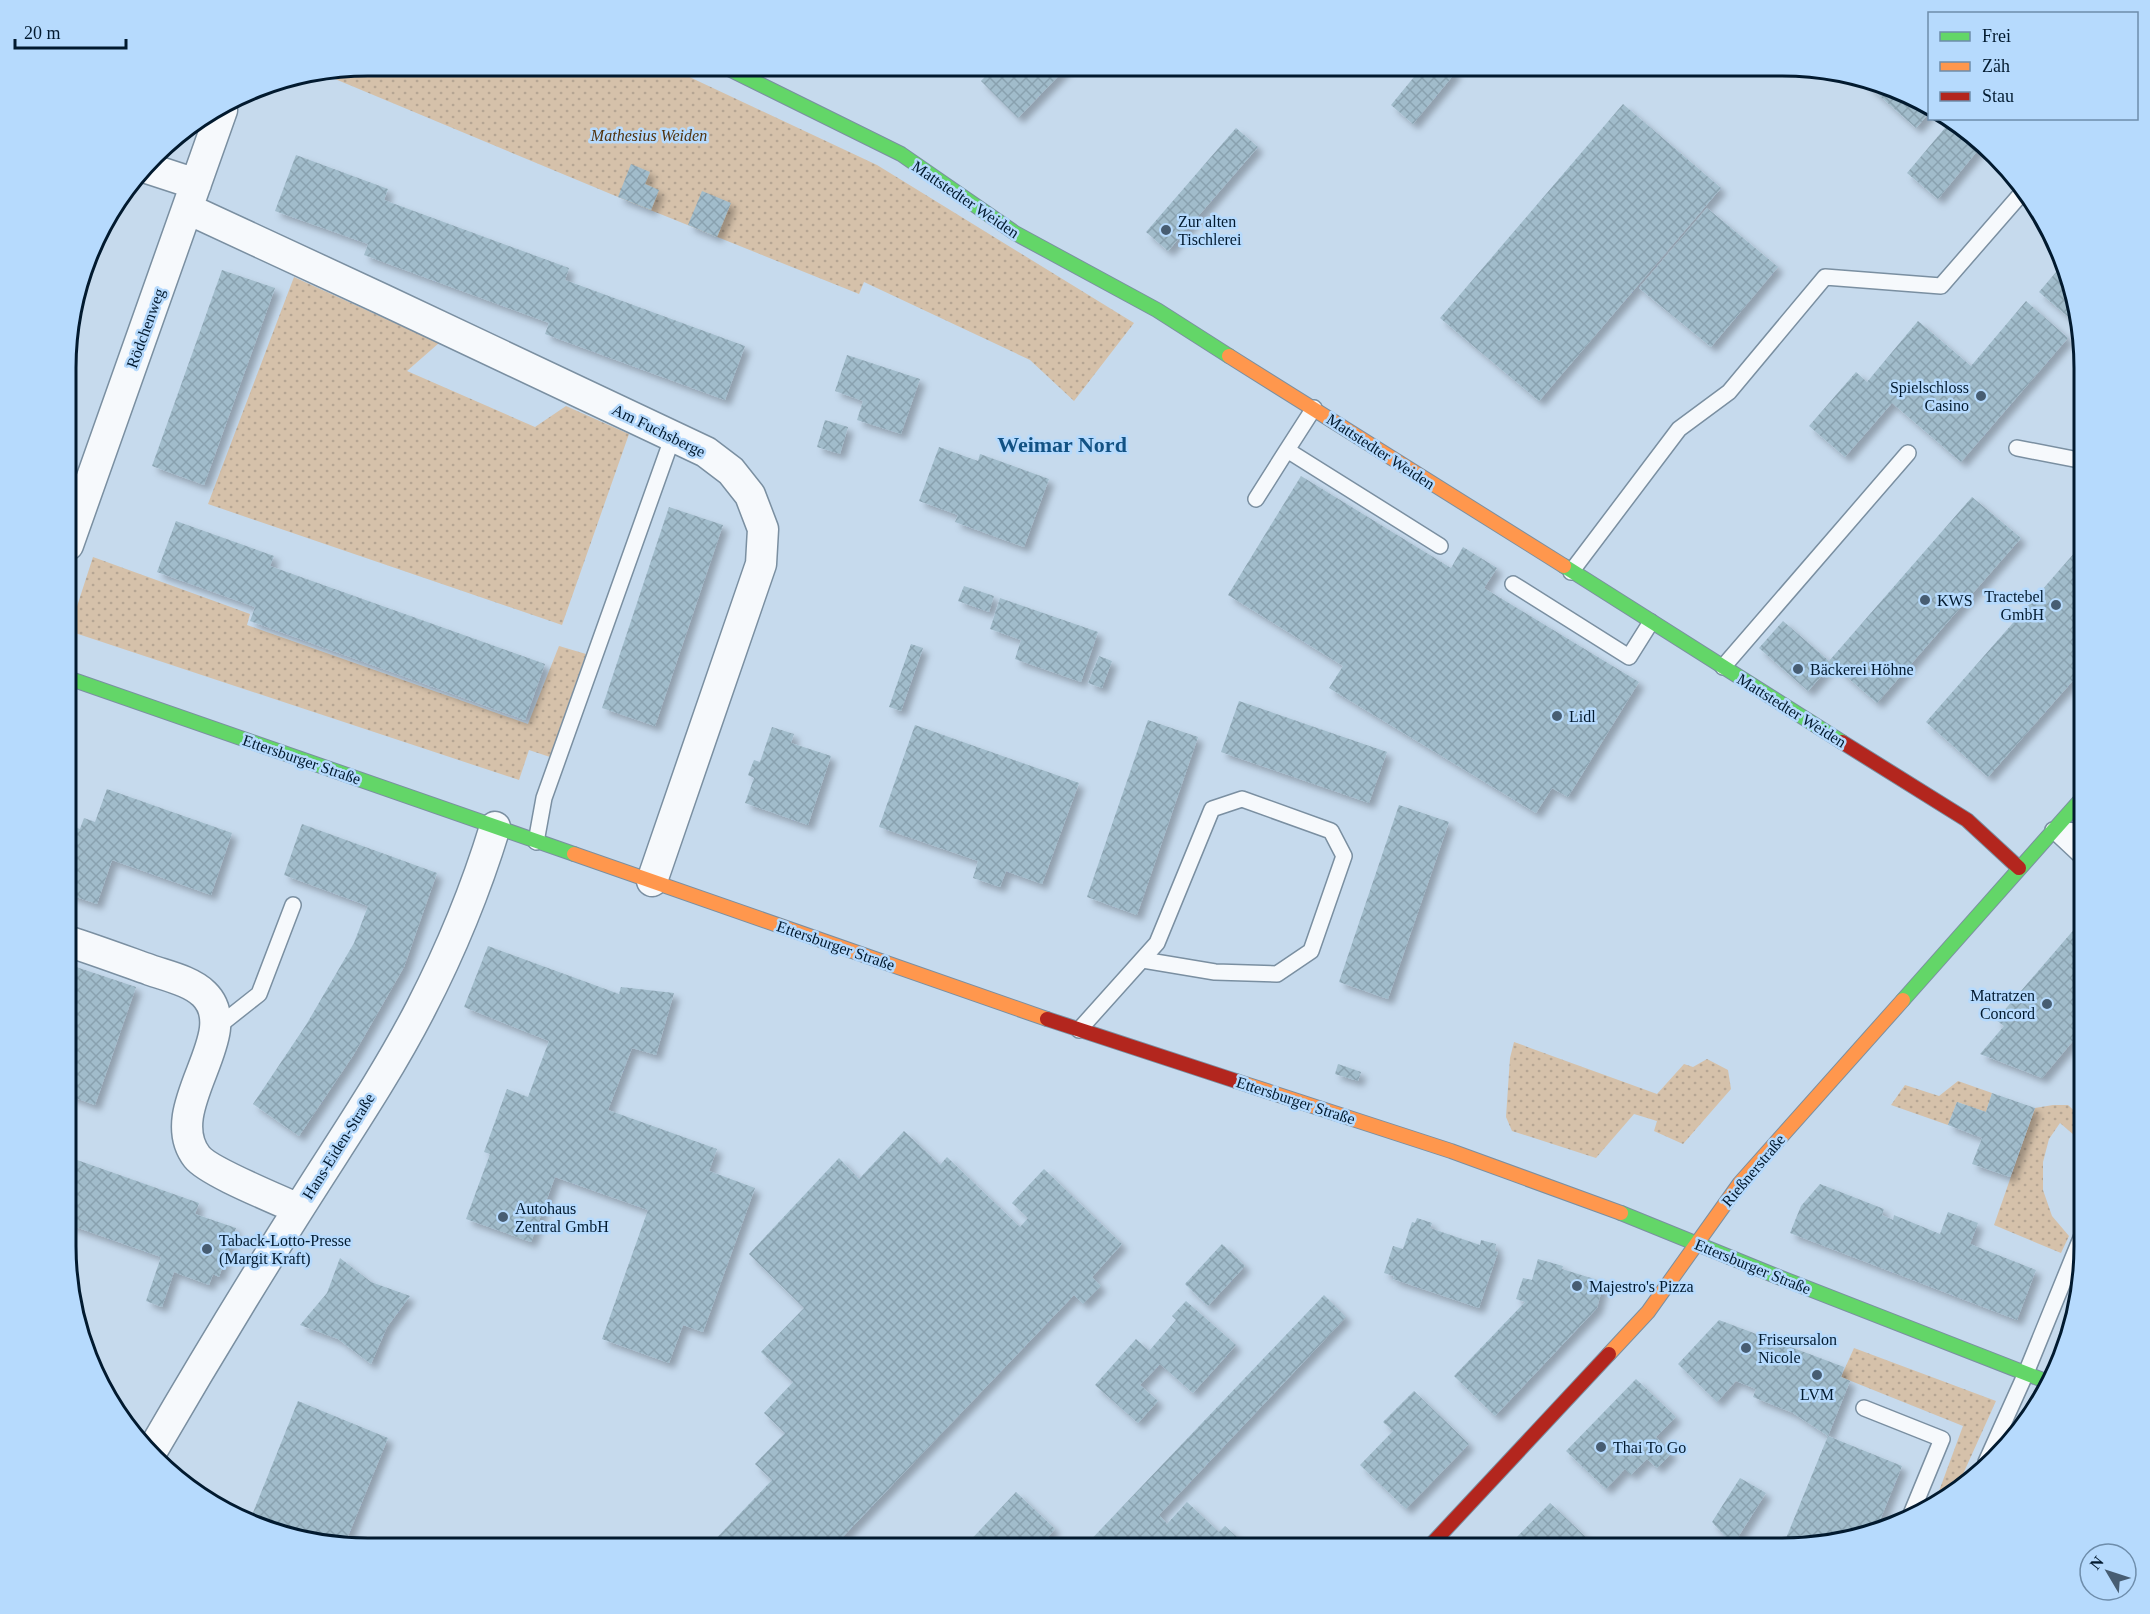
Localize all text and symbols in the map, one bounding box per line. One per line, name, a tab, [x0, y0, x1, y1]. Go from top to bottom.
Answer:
scale bar	[15, 12, 126, 50]
legend	[1928, 12, 2138, 120]
text: 20 m	[24, 23, 61, 43]
text: Frei	[1982, 26, 2011, 46]
text: Zäh	[1982, 56, 2010, 76]
text: Stau	[1982, 86, 2014, 106]
park label: Mathesius Weiden	[590, 127, 707, 144]
street label: Mattstedter Weiden	[909, 157, 1022, 241]
place label: Zur alten Tischlerei	[1178, 213, 1242, 248]
marker: Zur alten Tischlerei	[1159, 223, 1173, 237]
street label: Rödchenweg	[123, 286, 169, 371]
place label: Spielschloss Casino	[1890, 379, 1969, 414]
marker: Spielschloss Casino	[1974, 389, 1988, 403]
street label: Am Fuchsberge	[609, 401, 708, 461]
street label: Mattstedter Weiden	[1324, 410, 1438, 493]
district label: Weimar Nord	[997, 432, 1127, 457]
place label: Tractebel GmbH	[1984, 588, 2045, 623]
place label: KWS	[1937, 592, 1973, 609]
marker: KWS	[1918, 593, 1932, 607]
marker: Tractebel GmbH	[2049, 598, 2063, 612]
place label: Bäckerei Höhne	[1810, 661, 1914, 678]
marker: Bäckerei Höhne	[1791, 662, 1805, 676]
street label: Mattstedter Weiden	[1734, 670, 1849, 751]
place label: Lidl	[1569, 708, 1596, 725]
marker: Lidl	[1550, 709, 1564, 723]
street label: Ettersburger Straße	[240, 731, 363, 789]
street label: Ettersburger Straße	[774, 917, 897, 975]
place label: Matratzen Concord	[1970, 987, 2035, 1022]
marker: Matratzen Concord	[2040, 997, 2054, 1011]
street label: Ettersburger Straße	[1234, 1073, 1357, 1129]
street label: Hans-Eiden-Straße	[299, 1090, 378, 1202]
street label: Rießnerstraße	[1718, 1131, 1788, 1210]
place label: Autohaus Zentral GmbH	[515, 1200, 609, 1235]
marker: Autohaus Zentral GmbH	[496, 1210, 510, 1224]
place label: Taback-Lotto-Presse (Margit Kraft)	[219, 1232, 351, 1268]
street label: Ettersburger Straße	[1692, 1235, 1813, 1298]
marker: Taback-Lotto-Presse (Margit Kraft)	[200, 1242, 214, 1256]
place label: Majestro's Pizza	[1589, 1278, 1694, 1296]
marker: Majestro's Pizza	[1570, 1279, 1584, 1293]
place label: Friseursalon Nicole	[1758, 1331, 1837, 1366]
marker: Friseursalon Nicole	[1739, 1341, 1753, 1355]
marker: LVM	[1810, 1368, 1824, 1382]
place label: LVM	[1800, 1386, 1834, 1403]
place label: Thai To Go	[1613, 1439, 1686, 1456]
marker: Thai To Go	[1594, 1440, 1608, 1454]
north arrow	[2078, 1542, 2138, 1602]
text: N	[2086, 1553, 2107, 1573]

